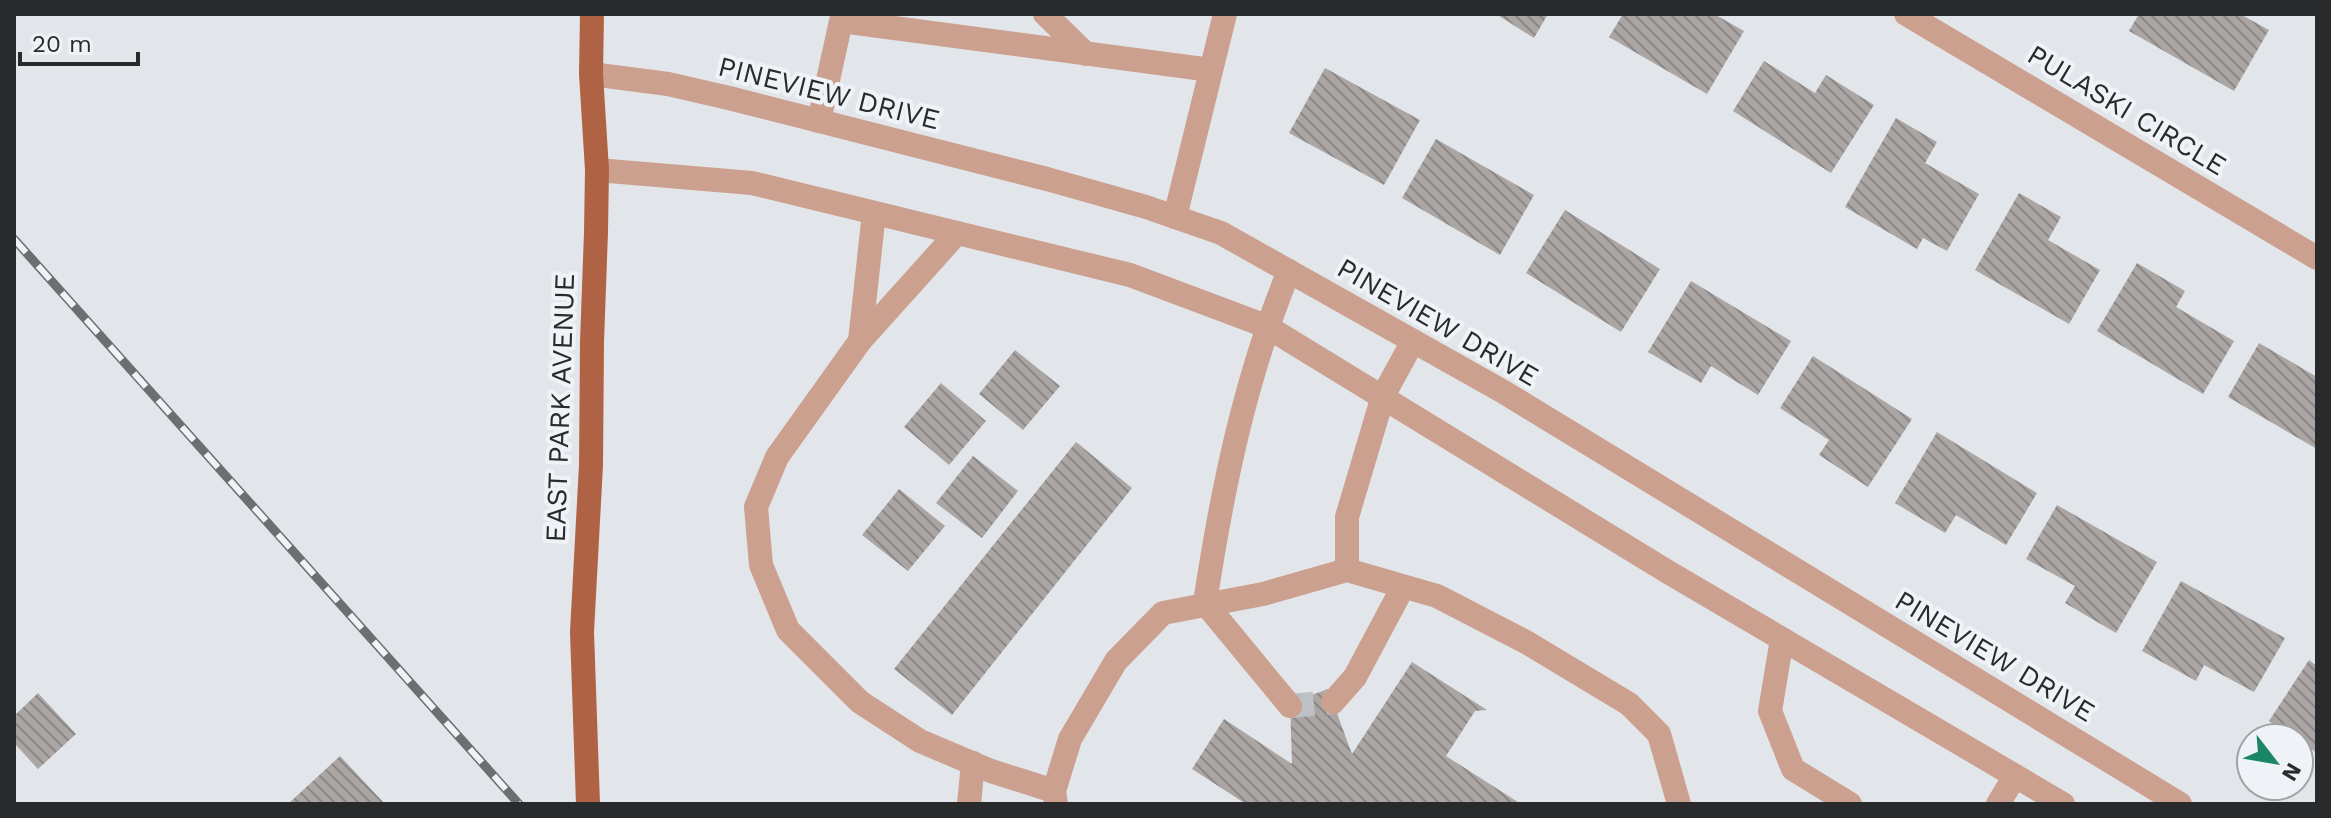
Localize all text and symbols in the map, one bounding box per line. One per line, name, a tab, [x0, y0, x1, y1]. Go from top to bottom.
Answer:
scale bar	[20, 16, 138, 66]
text: 20 m	[32, 30, 92, 58]
street label: PULASKI CIRCLE	[2022, 38, 2232, 182]
street label: PINEVIEW DRIVE	[715, 50, 943, 136]
street label: PINEVIEW DRIVE	[1331, 251, 1545, 393]
street label: EAST PARK AVENUE	[539, 273, 581, 543]
street label: PINEVIEW DRIVE	[1889, 583, 2101, 729]
north arrow	[2235, 722, 2315, 802]
text: N	[2277, 759, 2307, 785]

